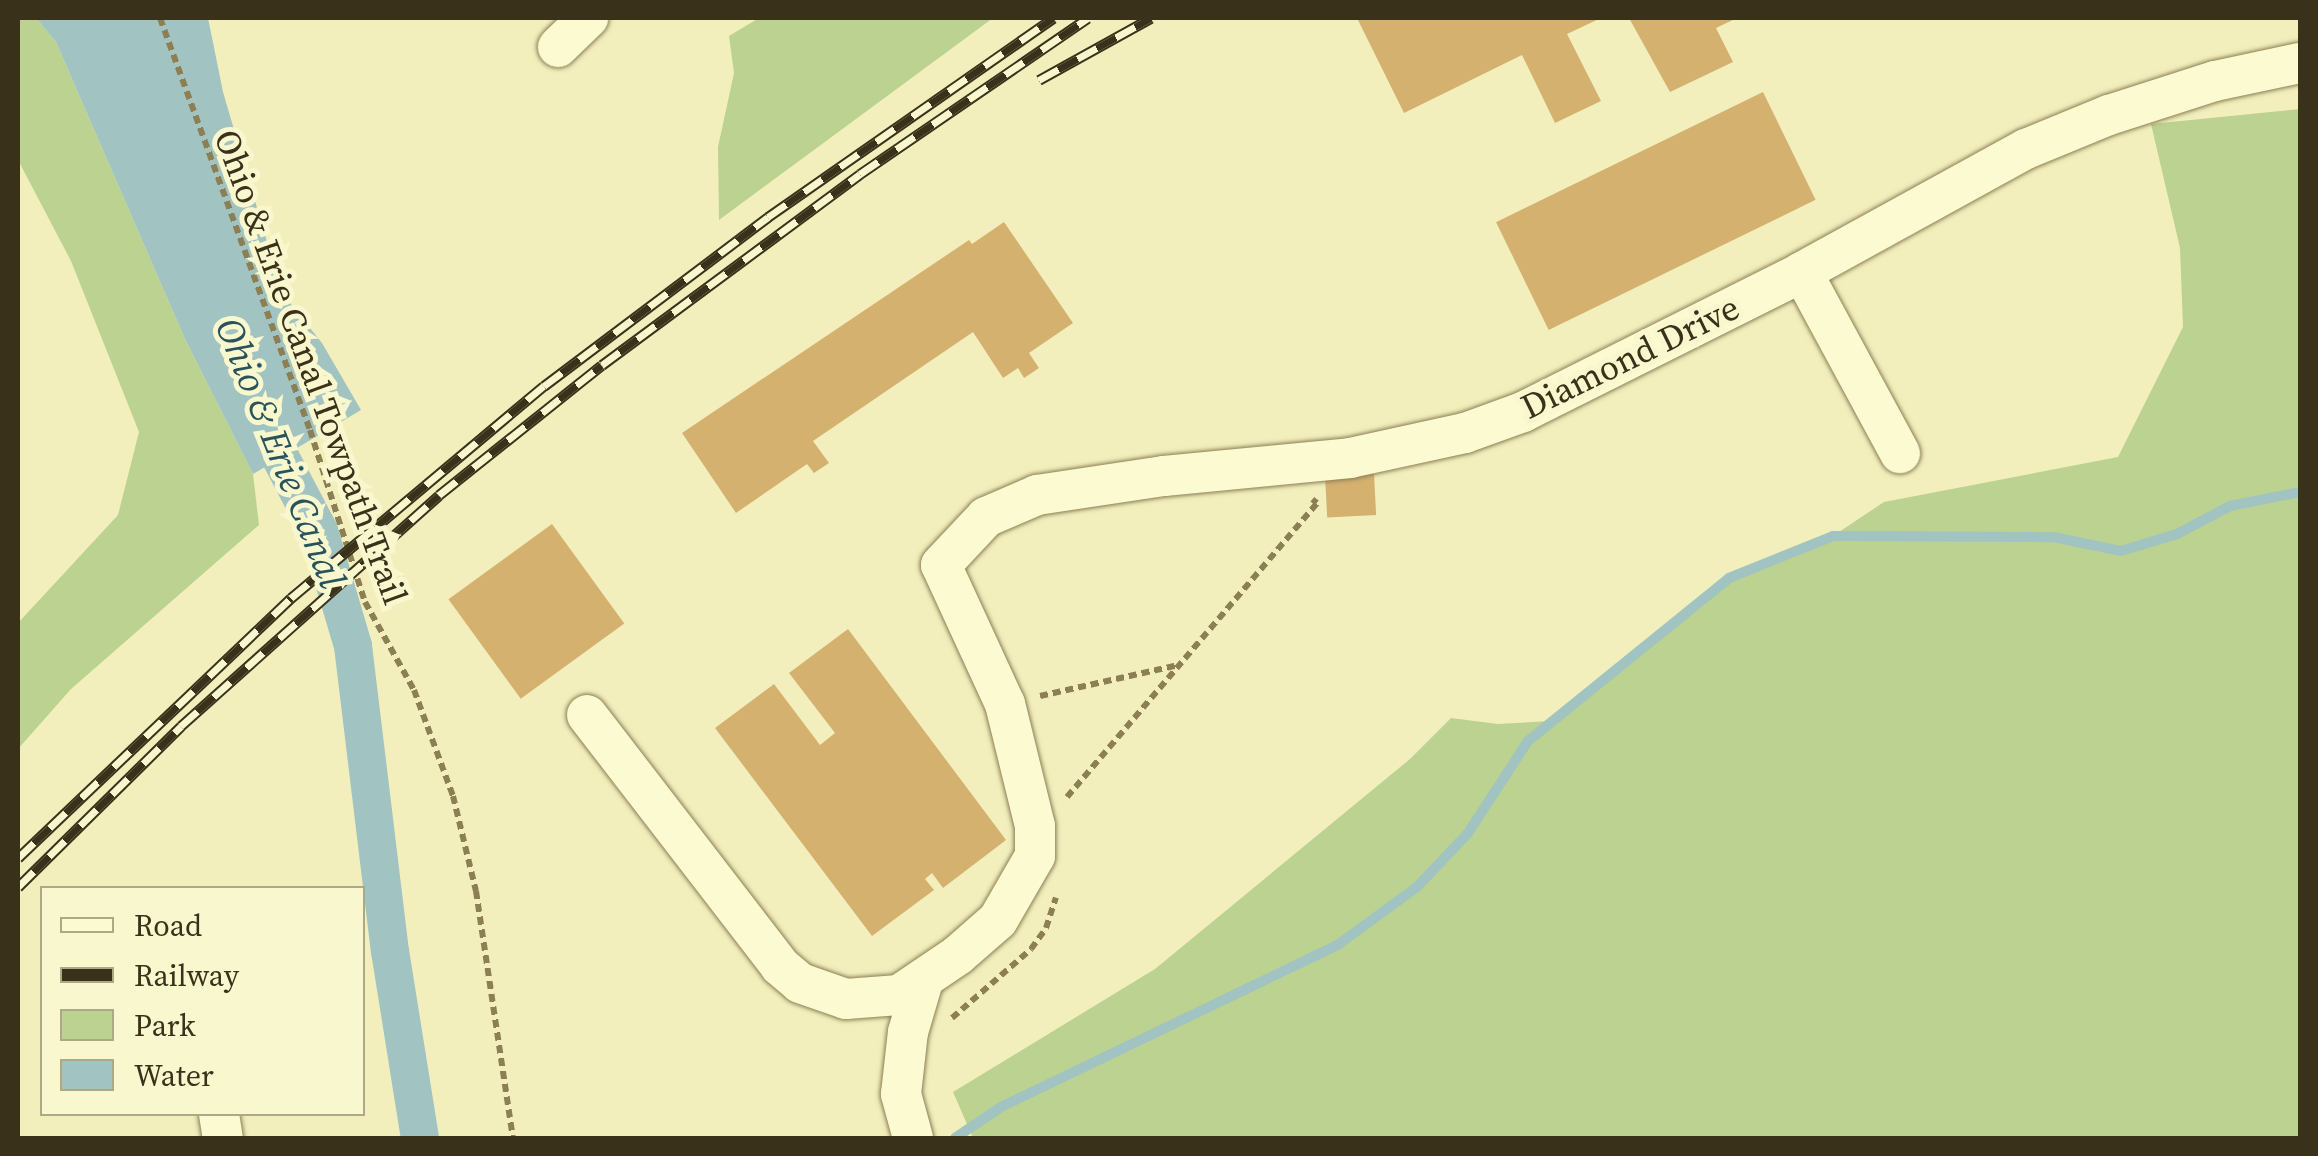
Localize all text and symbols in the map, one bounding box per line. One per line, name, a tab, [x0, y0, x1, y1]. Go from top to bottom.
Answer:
street label: Ohio & Erie Canal Towpath Trail	[205, 123, 417, 611]
street label: Diamond Drive	[1514, 286, 1746, 428]
water label: Ohio & Erie Canal	[205, 311, 355, 595]
legend	[40, 886, 365, 1116]
text: Road	[134, 905, 202, 946]
text: Railway	[134, 955, 239, 996]
text: Park	[134, 1005, 196, 1046]
text: Water	[134, 1055, 214, 1096]

